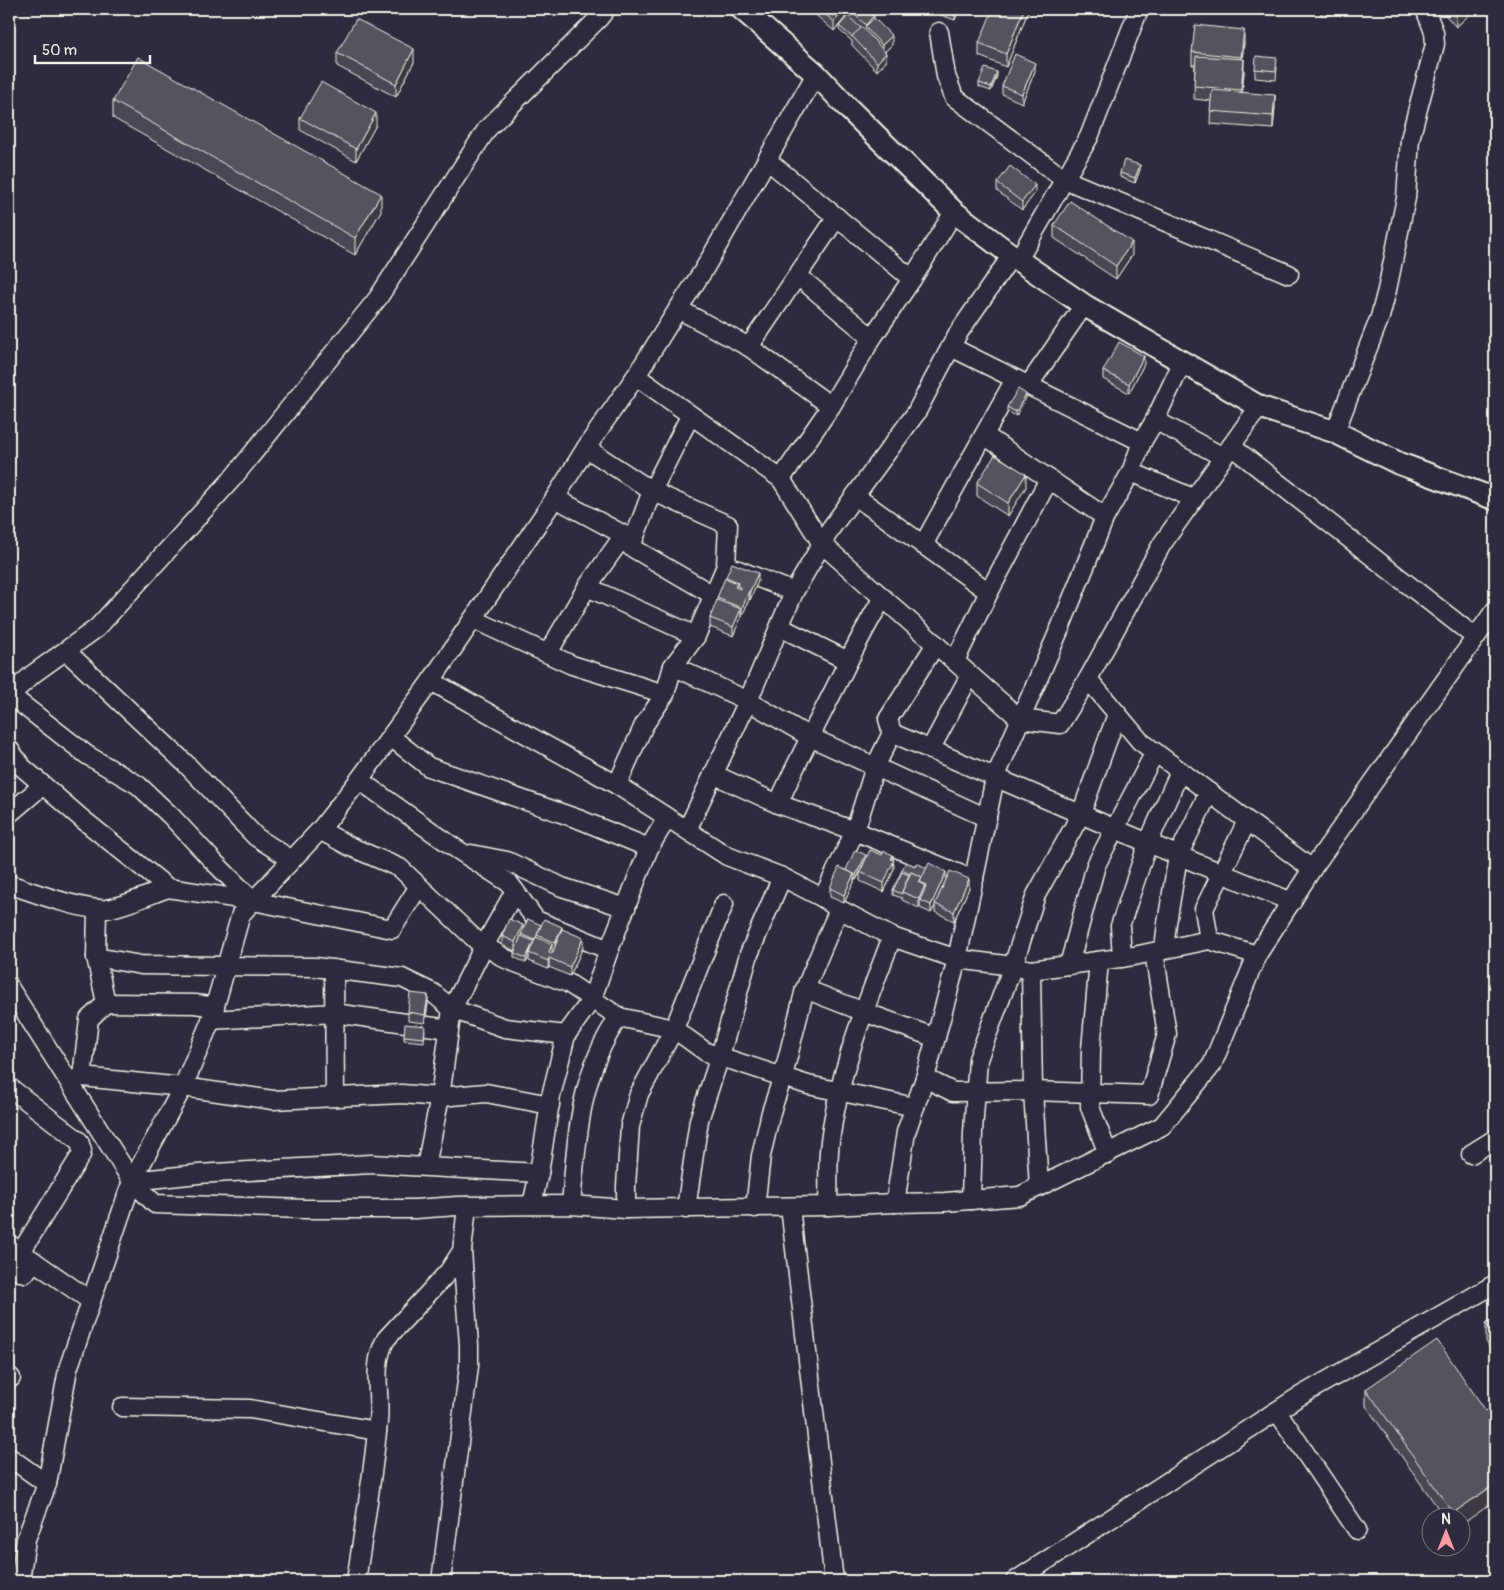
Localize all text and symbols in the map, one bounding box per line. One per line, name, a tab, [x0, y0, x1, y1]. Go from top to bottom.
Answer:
scale bar	[35, 32, 150, 64]
text: 50 m	[42, 41, 77, 60]
north arrow	[1422, 1508, 1472, 1558]
text: N	[1441, 1511, 1451, 1528]

